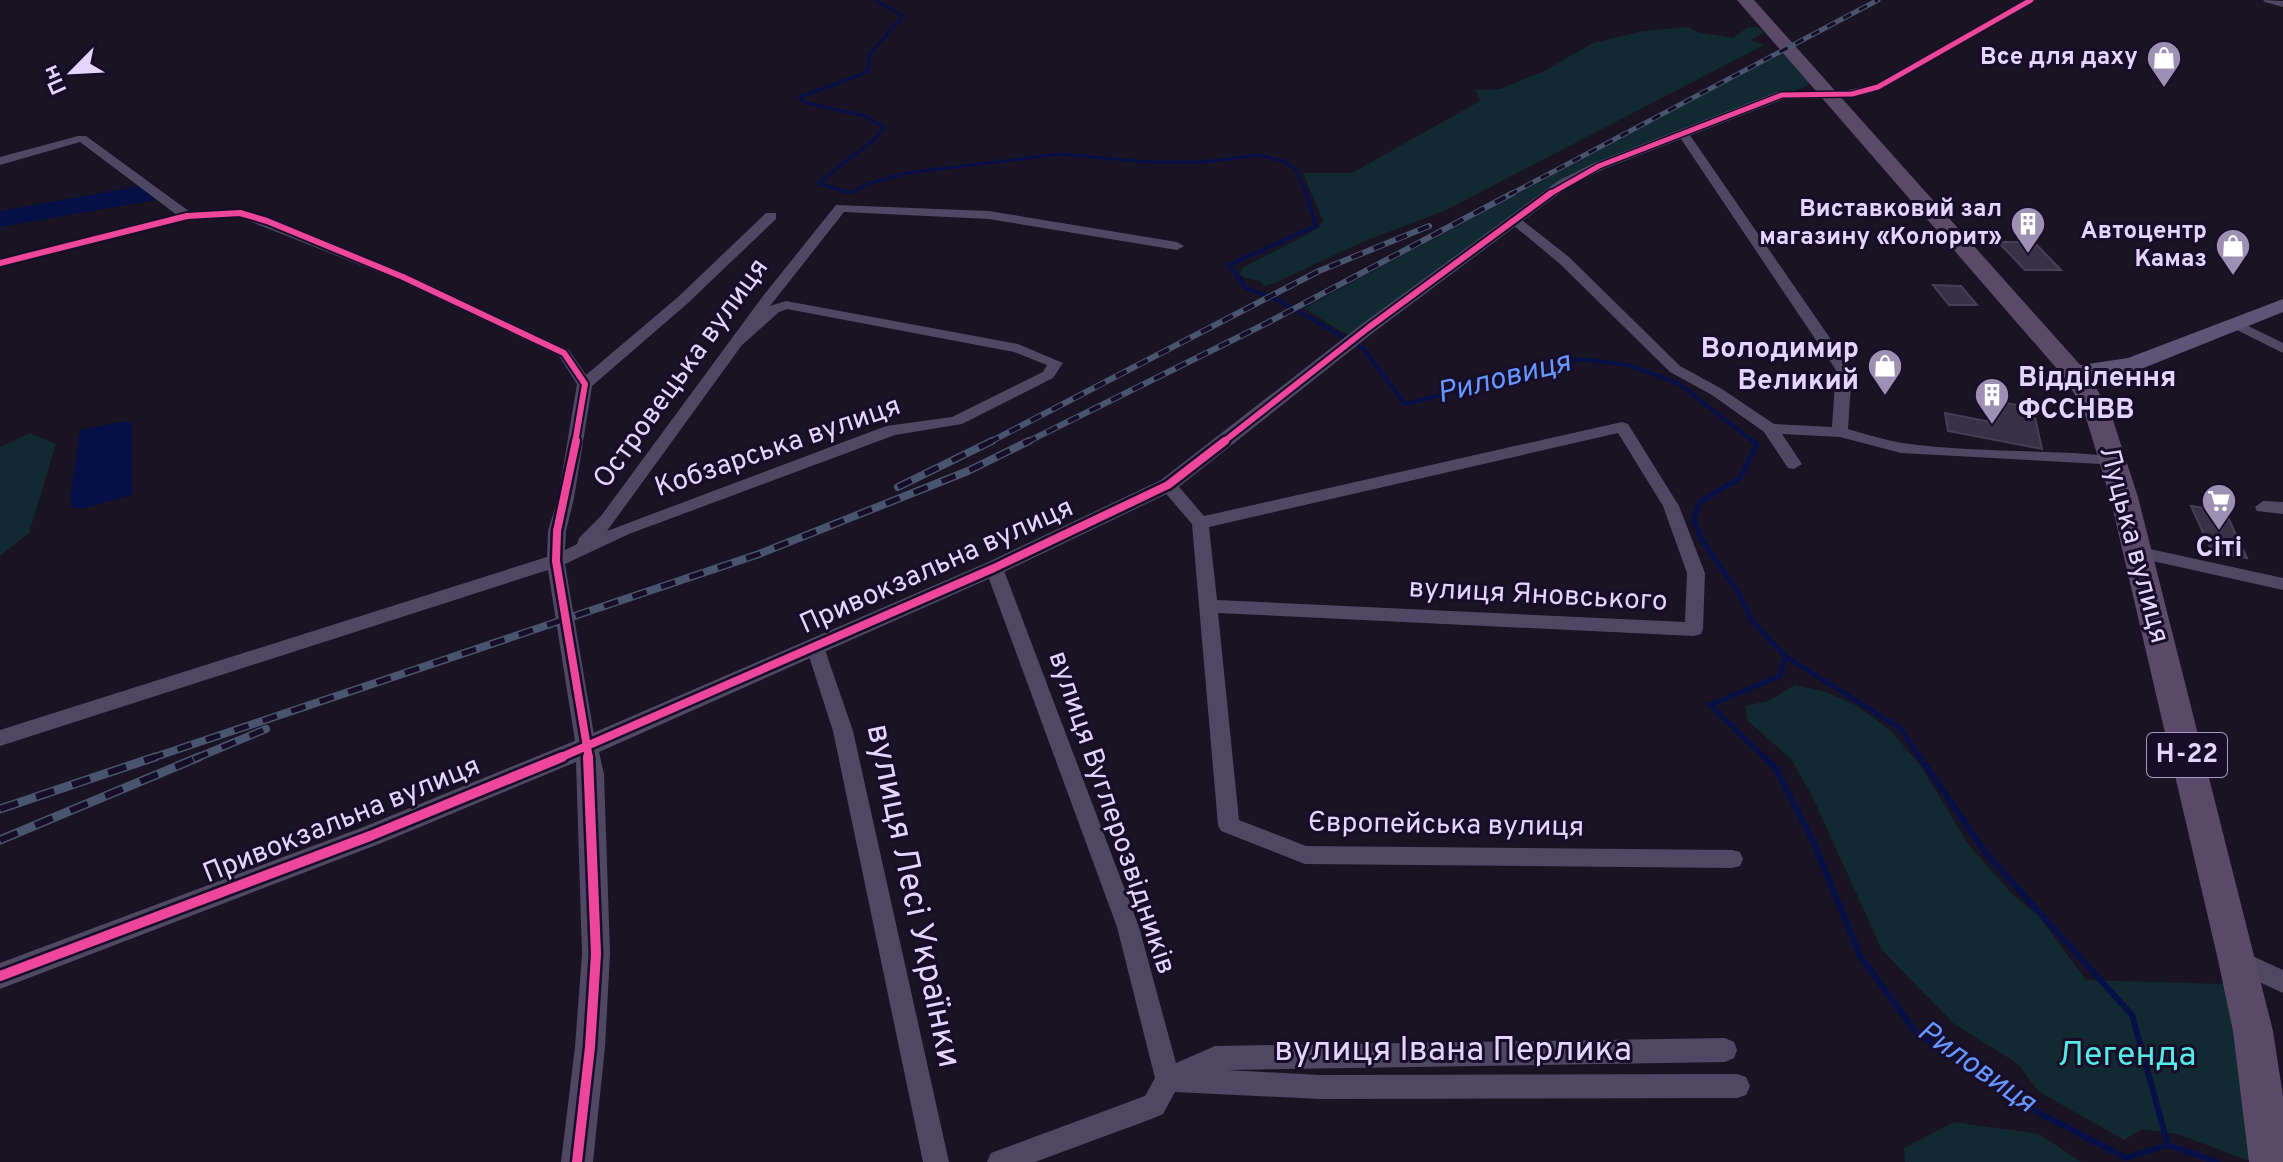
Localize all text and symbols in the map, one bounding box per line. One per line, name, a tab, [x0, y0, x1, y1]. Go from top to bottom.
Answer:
north arrow	[32, 32, 112, 112]
shop icon: Все для даху	[2145, 39, 2183, 89]
place label: Все для даху	[1980, 43, 2138, 73]
text: Пн	[38, 60, 74, 98]
place label: Виставковий зал магазину «Колорит»	[1759, 195, 2002, 253]
building icon: Виставковий зал магазину «Колорит»	[2009, 205, 2047, 255]
place label: Автоцентр Камаз	[2081, 217, 2207, 275]
shop icon: Автоцентр Камаз	[2214, 227, 2252, 277]
street label: Островецька вулиця	[586, 252, 778, 496]
place label: Володимир Великий	[1701, 332, 1859, 400]
water label: Риловиця	[1433, 344, 1575, 413]
shop icon: Володимир Великий	[1866, 347, 1904, 397]
place label: Відділення ФССНВВ	[2018, 361, 2176, 429]
building icon: Відділення ФССНВВ	[1973, 376, 2011, 426]
street label: Кобзарська вулиця	[650, 389, 906, 507]
street label: Луцька вулиця	[2089, 443, 2177, 647]
supermarket icon: Cіті	[2200, 482, 2238, 532]
street label: Привокзальна вулиця	[795, 490, 1079, 644]
place label: Cіті	[2196, 531, 2242, 567]
street label: вулиця Яновського	[1408, 571, 1668, 621]
street label: вулиця Вуглерозвідників	[1039, 647, 1183, 979]
street label: вулиця Лесі Українки	[855, 720, 969, 1072]
road number: Н-22	[2147, 733, 2227, 777]
street label: Привокзальна вулиця	[198, 749, 486, 893]
street label: Європейська вулиця	[1308, 806, 1584, 846]
water label: Риловиця	[1910, 1014, 2043, 1123]
street label: вулиця Івана Перлика	[1274, 1030, 1632, 1073]
park label: Легенда	[2058, 1035, 2197, 1078]

